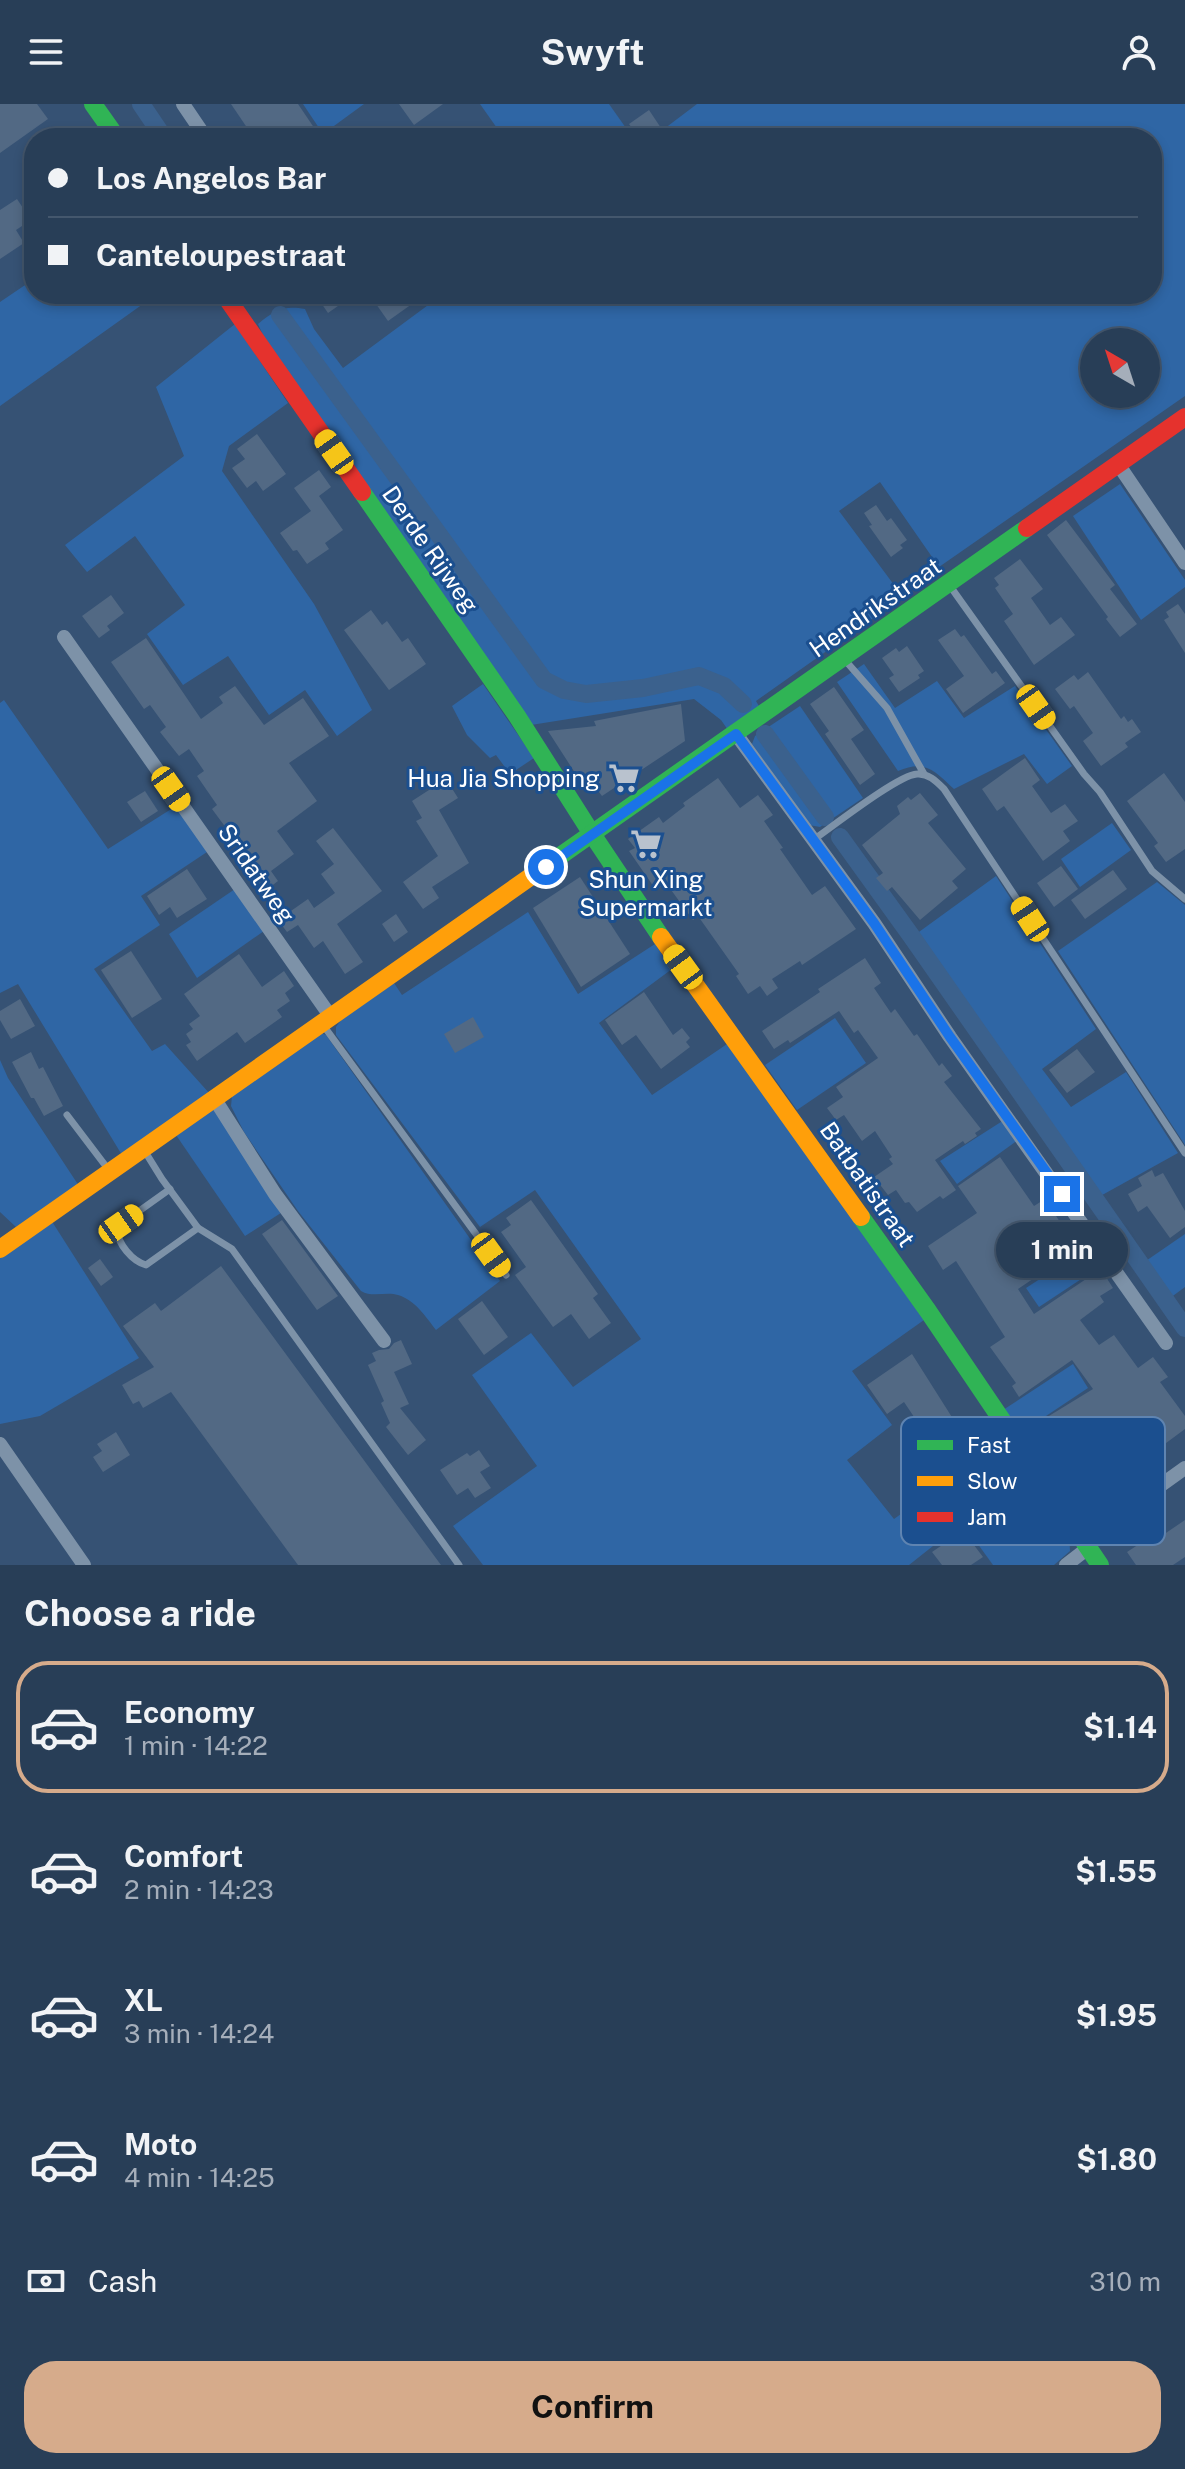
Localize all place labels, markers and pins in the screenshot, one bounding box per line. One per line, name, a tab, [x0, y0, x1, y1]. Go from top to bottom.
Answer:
supermarket icon: Hua Jia Shopping	[607, 761, 641, 795]
place label: Hua Jia Shopping	[407, 764, 600, 792]
supermarket icon: Shun Xing Supermarkt	[629, 827, 663, 861]
place label: Shun Xing Supermarkt	[579, 865, 713, 921]

